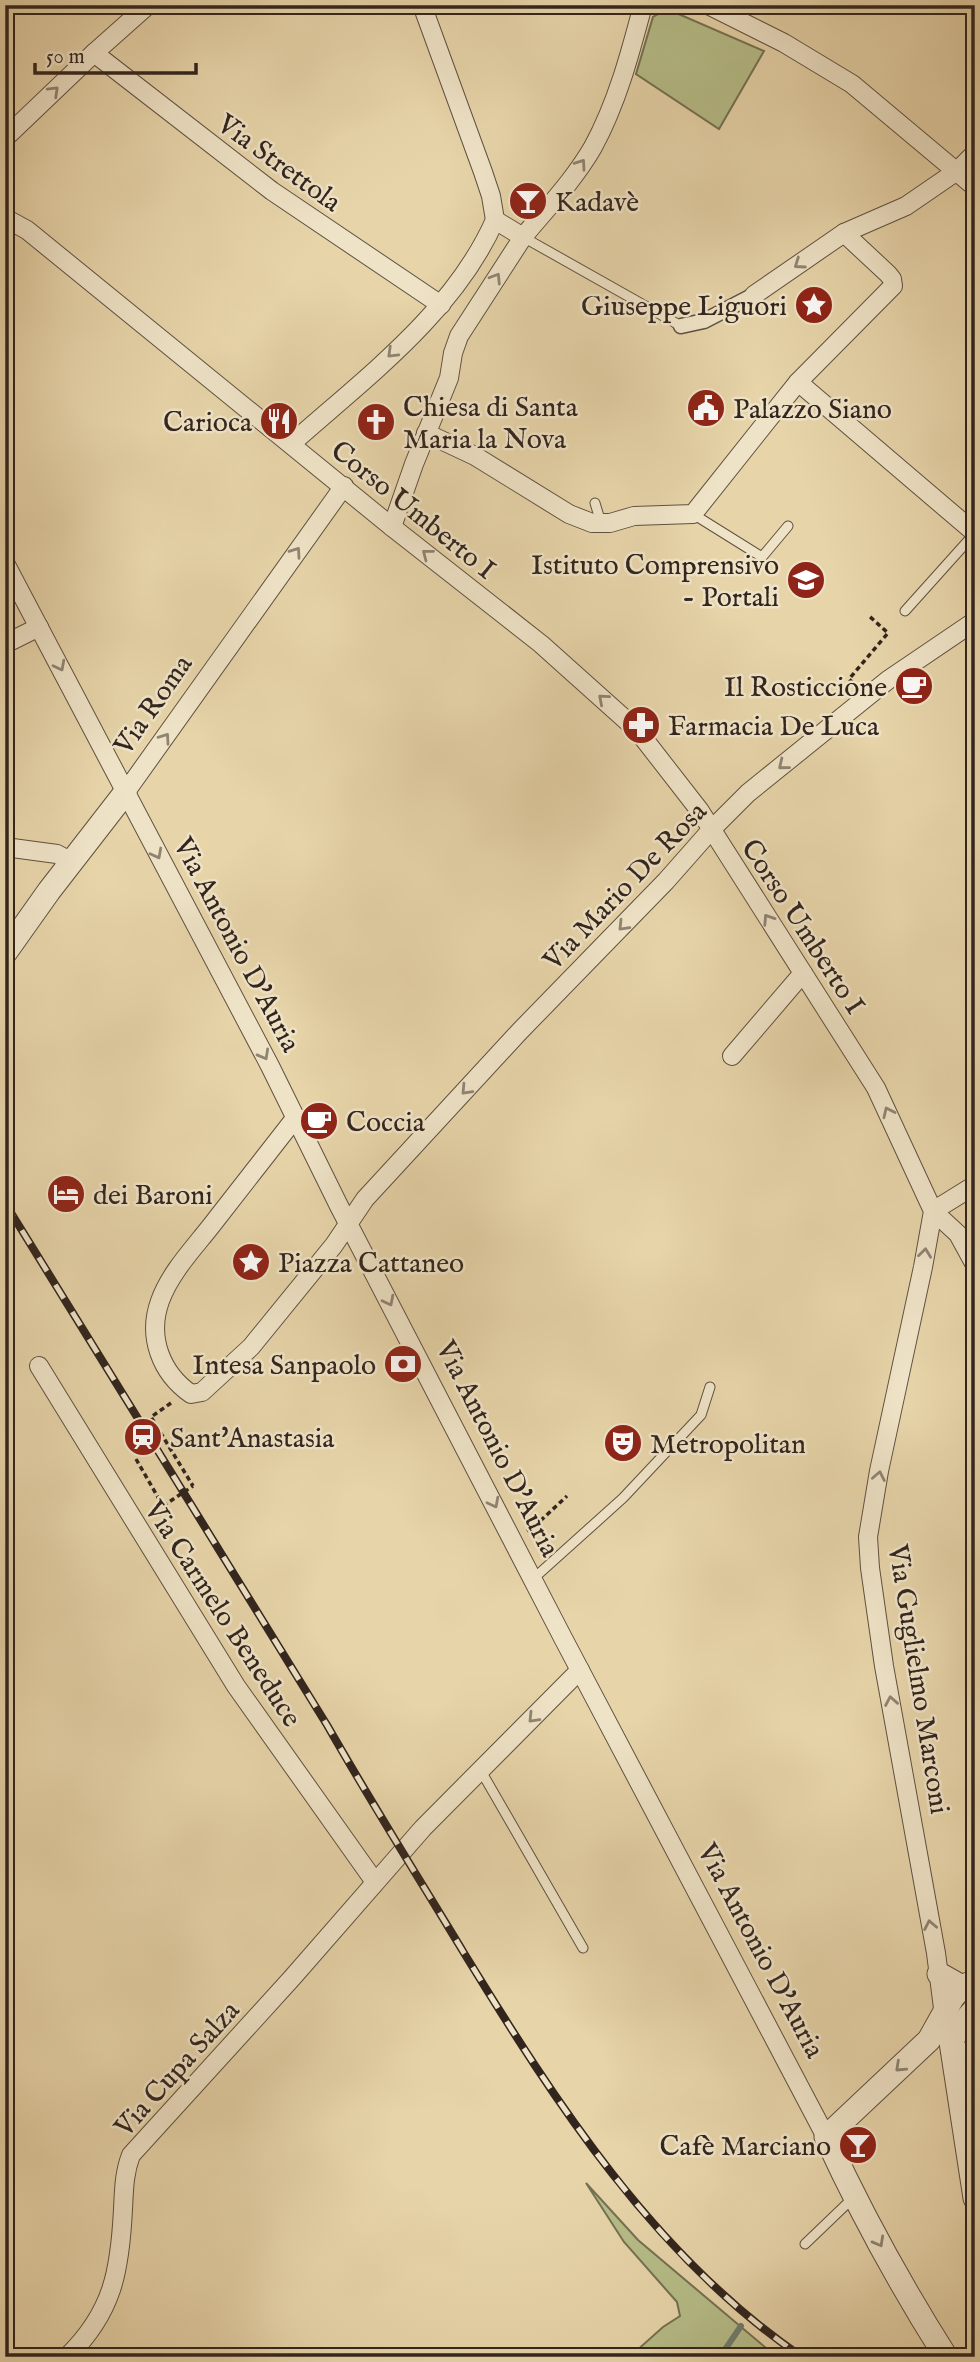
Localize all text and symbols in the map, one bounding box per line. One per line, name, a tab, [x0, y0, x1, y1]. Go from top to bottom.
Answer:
scale bar	[35, 32, 196, 76]
text: 50 m	[46, 44, 85, 71]
one-way arrow	[46, 86, 59, 99]
street label: Via Strettola	[209, 107, 348, 221]
one-way arrow	[573, 159, 585, 172]
bar icon: Kadavè	[507, 180, 549, 222]
place label: Kadavè	[555, 186, 639, 221]
one-way arrow	[794, 256, 807, 268]
one-way arrow	[487, 273, 500, 286]
place icon: Giuseppe Liguori	[793, 284, 835, 326]
place label: Giuseppe Liguori	[581, 290, 787, 325]
one-way arrow	[387, 345, 400, 358]
public building icon: Palazzo Siano	[685, 387, 727, 429]
place label: Chiesa di Santa Maria la Nova	[403, 391, 579, 458]
place label: Palazzo Siano	[733, 393, 892, 428]
restaurant icon: Carioca	[258, 400, 300, 442]
church icon: Chiesa di Santa Maria la Nova	[355, 401, 397, 443]
place label: Carioca	[163, 406, 253, 441]
street label: Corso Umberto I	[323, 434, 502, 588]
one-way arrow	[288, 547, 300, 560]
place label: Istituto Comprensivo - Portali	[531, 549, 779, 616]
one-way arrow	[422, 550, 435, 563]
school or university icon: Istituto Comprensivo - Portali	[785, 559, 827, 601]
street label: Via Roma	[106, 648, 202, 763]
one-way arrow	[51, 659, 65, 671]
cafe icon: Il Rosticcione	[893, 665, 935, 707]
place label: Il Rosticcione	[724, 671, 887, 706]
one-way arrow	[598, 694, 611, 707]
pharmacy icon: Farmacia De Luca	[620, 704, 662, 746]
place label: Farmacia De Luca	[668, 710, 880, 745]
one-way arrow	[157, 733, 169, 746]
one-way arrow	[779, 757, 792, 769]
street label: Via Mario De Rosa	[536, 794, 716, 979]
street label: Via Antonio D'Auria	[164, 831, 308, 1059]
street label: Corso Umberto I	[732, 833, 872, 1022]
one-way arrow	[148, 847, 162, 859]
one-way arrow	[763, 914, 776, 927]
one-way arrow	[618, 917, 631, 930]
one-way arrow	[255, 1047, 269, 1060]
one-way arrow	[461, 1082, 474, 1095]
cafe icon: Coccia	[298, 1100, 340, 1142]
place label: Coccia	[346, 1106, 426, 1141]
one-way arrow	[882, 1107, 896, 1119]
hotel icon: dei Baroni	[45, 1173, 87, 1215]
place label: dei Baroni	[93, 1179, 213, 1214]
place icon: Piazza Cattaneo	[230, 1241, 272, 1283]
place label: Piazza Cattaneo	[278, 1247, 464, 1282]
one-way arrow	[917, 1247, 932, 1258]
one-way arrow	[380, 1294, 394, 1306]
street label: Via Antonio D'Auria	[427, 1334, 567, 1564]
bank icon: Intesa Sanpaolo	[382, 1343, 424, 1385]
place label: Intesa Sanpaolo	[192, 1349, 376, 1384]
station icon: Sant'Anastasia	[122, 1416, 164, 1458]
place label: Sant'Anastasia	[170, 1422, 335, 1457]
theatre icon: Metropolitan	[602, 1422, 644, 1464]
place label: Metropolitan	[650, 1428, 806, 1463]
one-way arrow	[870, 1470, 885, 1482]
street label: Via Carmelo Beneduce	[135, 1494, 308, 1734]
one-way arrow	[485, 1496, 499, 1508]
street label: Via Guglielmo Marconi	[879, 1541, 956, 1817]
one-way arrow	[884, 1695, 899, 1707]
one-way arrow	[528, 1710, 541, 1723]
street label: Via Antonio D'Auria	[688, 1837, 832, 2065]
one-way arrow	[924, 1919, 939, 1931]
street label: Via Cupa Salza	[107, 1994, 249, 2146]
one-way arrow	[895, 2059, 908, 2072]
bar icon: Cafè Marciano	[837, 2124, 879, 2166]
place label: Cafè Marciano	[660, 2130, 831, 2165]
one-way arrow	[871, 2235, 884, 2247]

